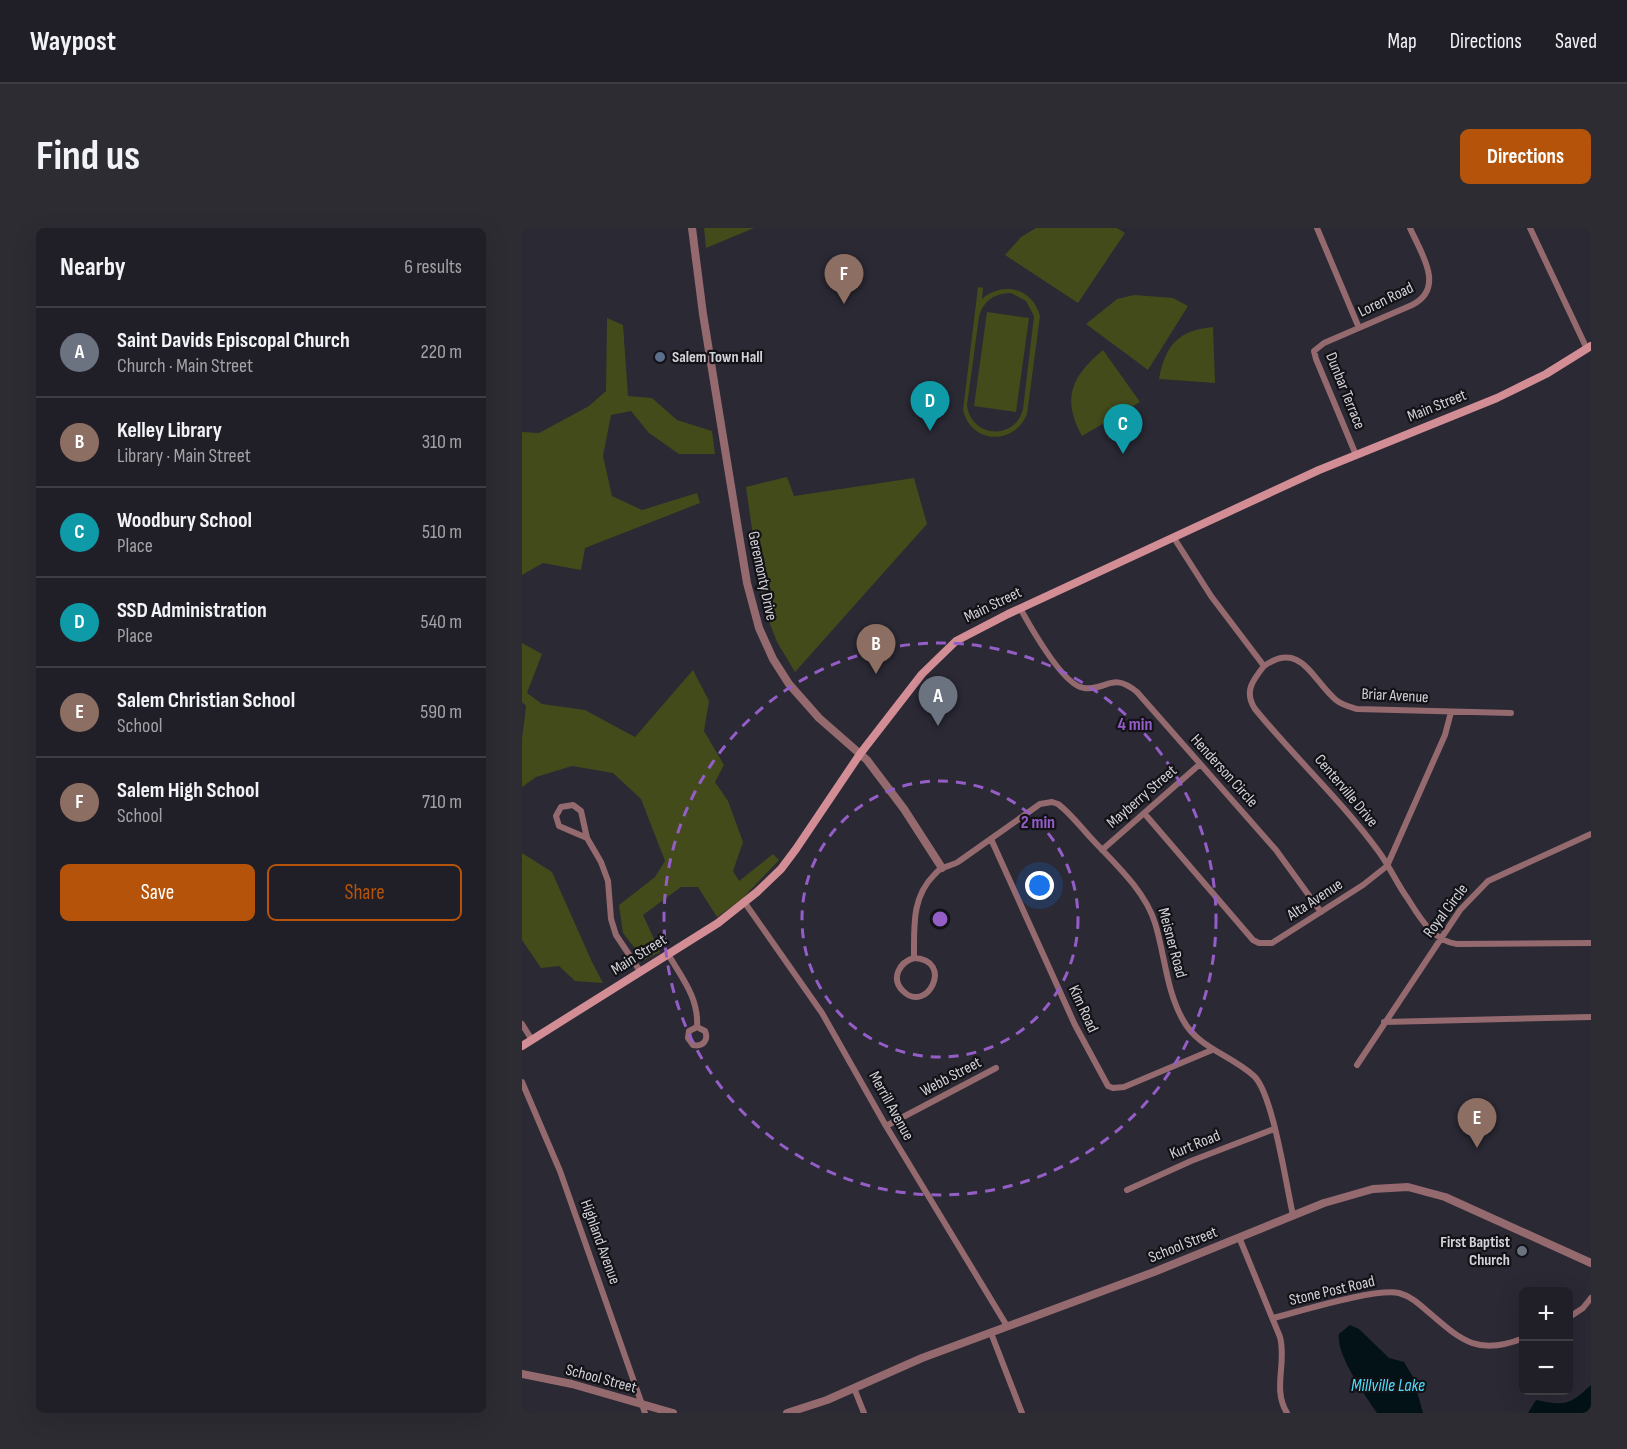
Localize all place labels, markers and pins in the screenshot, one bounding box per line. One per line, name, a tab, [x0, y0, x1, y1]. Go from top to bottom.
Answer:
pin: F	[824, 254, 864, 304]
place label: Salem Town Hall	[672, 348, 763, 367]
marker: Salem Town Hall	[653, 350, 667, 364]
pin: D	[910, 382, 950, 431]
pin: C	[1104, 404, 1142, 454]
pin: B	[856, 624, 896, 674]
pin: A	[918, 676, 958, 726]
centre of rings	[930, 909, 950, 929]
pin: E	[1458, 1098, 1496, 1148]
place label: First Baptist Church	[1440, 1233, 1510, 1270]
marker: First Baptist Church	[1515, 1244, 1529, 1258]

